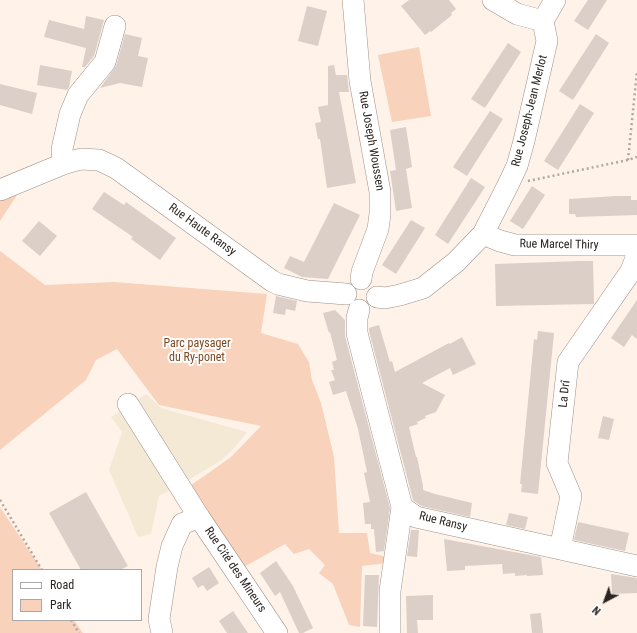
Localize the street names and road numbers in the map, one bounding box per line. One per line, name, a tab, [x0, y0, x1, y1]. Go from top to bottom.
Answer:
street label: Rue Joseph-Jean Merlot	[509, 54, 551, 168]
street label: Rue Joseph Woussen	[355, 90, 387, 192]
street label: Rue Haute Ransy	[165, 201, 239, 259]
street label: Rue Marcel Thiry	[519, 237, 599, 253]
street label: La Drî	[556, 380, 574, 408]
street label: Rue Ransy	[418, 509, 468, 535]
street label: Rue Cité des Mineurs	[201, 525, 269, 615]

